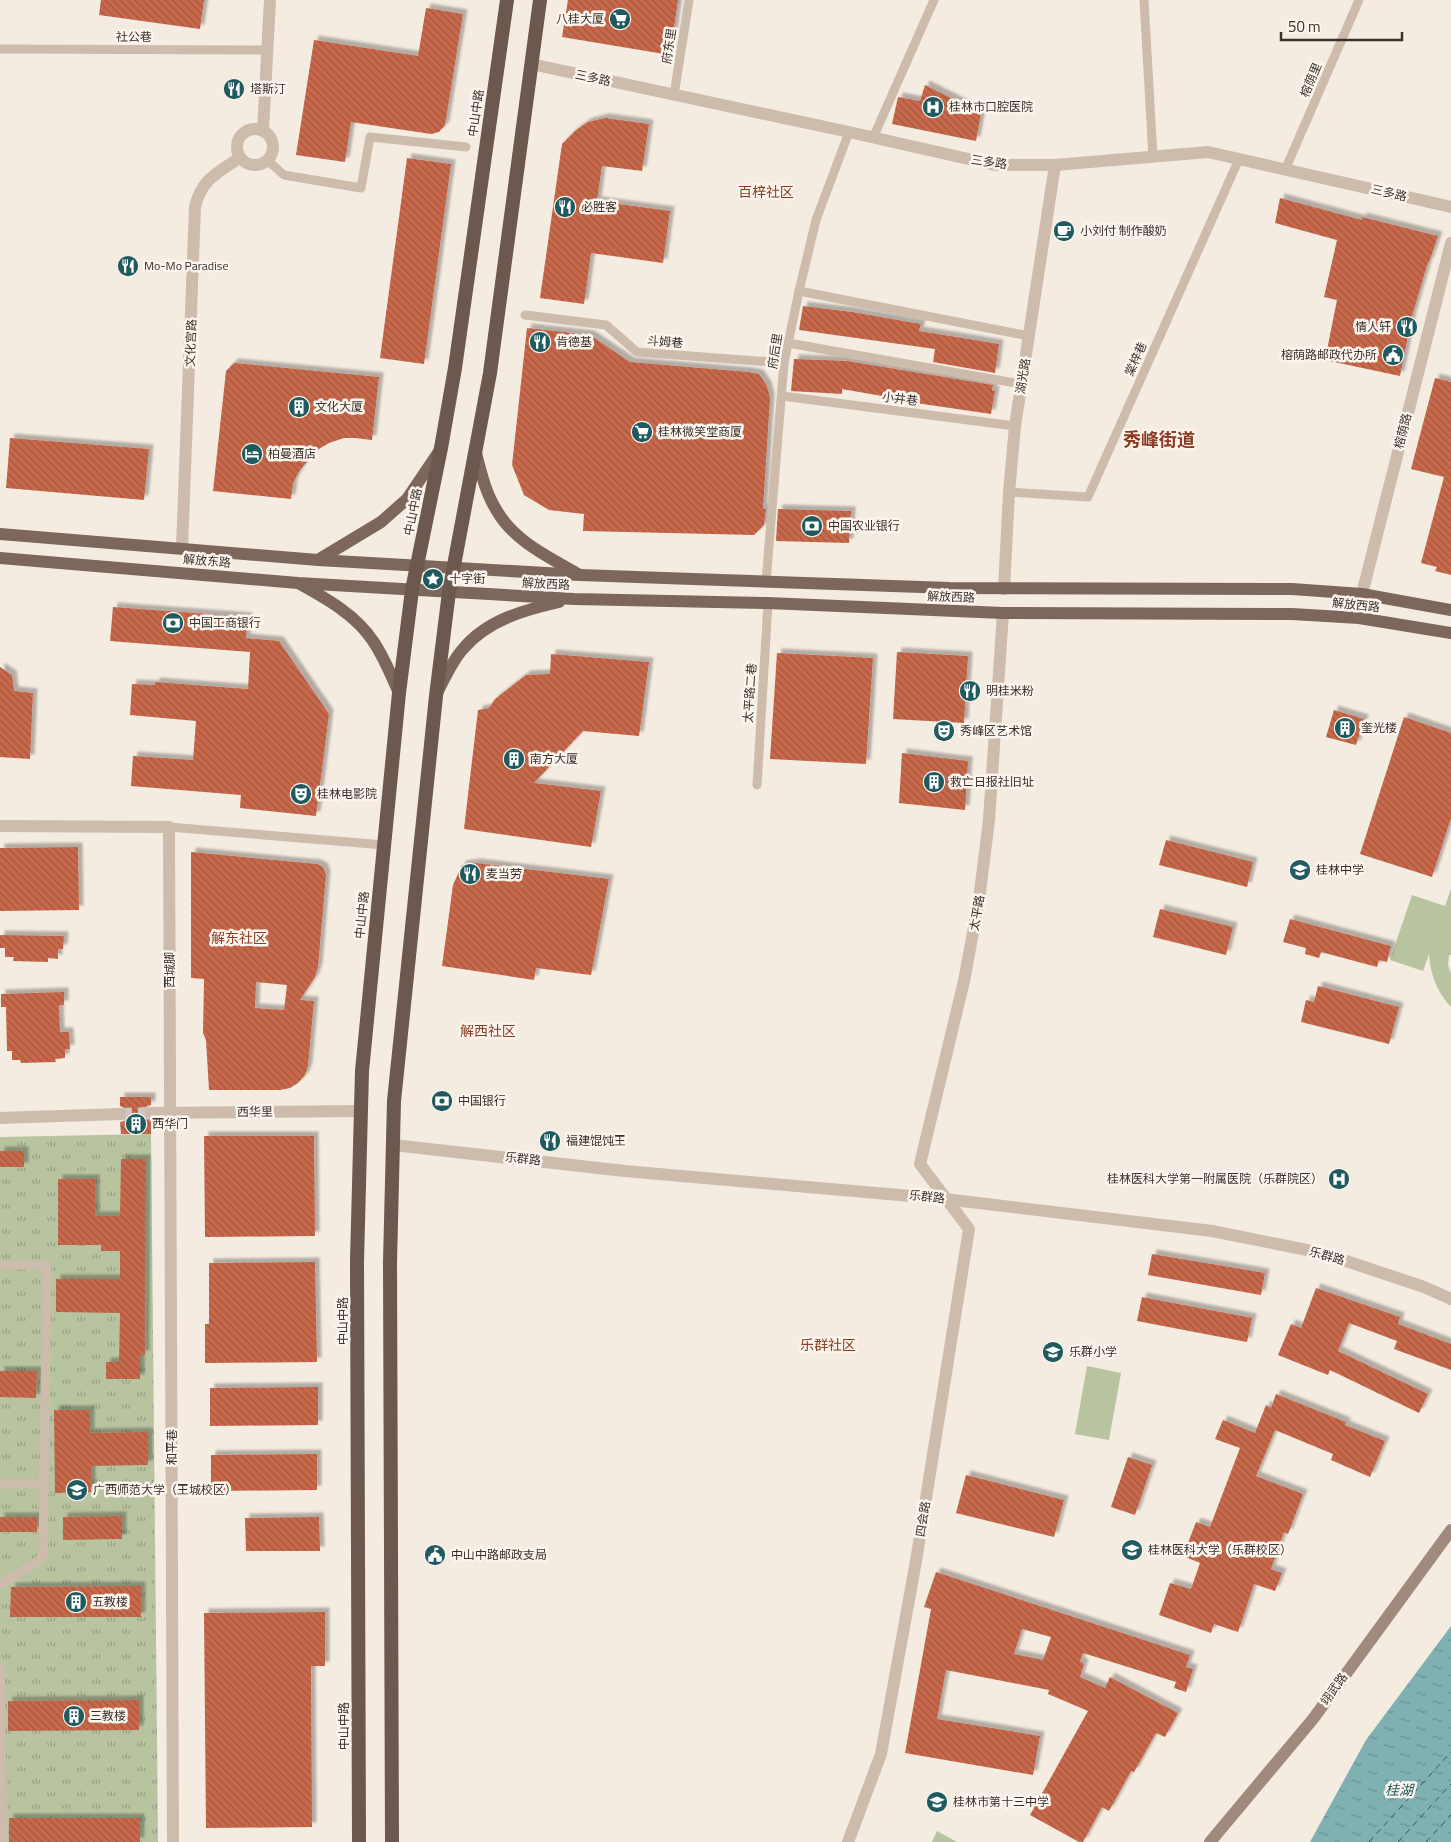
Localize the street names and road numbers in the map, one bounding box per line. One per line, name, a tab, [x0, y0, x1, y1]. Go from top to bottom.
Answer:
street label: 社公巷	[116, 27, 152, 46]
street label: 府东里	[656, 27, 681, 65]
street label: 榕荫里	[1295, 60, 1326, 100]
street label: 三多路	[574, 64, 613, 91]
street label: 中山中路	[463, 88, 488, 138]
street label: 三多路	[970, 150, 1008, 173]
street label: 三多路	[1369, 179, 1409, 206]
street label: 文化宫路	[180, 319, 201, 367]
street label: 斗姆巷	[646, 331, 684, 352]
street label: 府后里	[762, 332, 787, 370]
street label: 棠梓巷	[1120, 338, 1152, 379]
street label: 湖光路	[1010, 357, 1035, 395]
street label: 小井巷	[881, 387, 919, 410]
street label: 榕荫路	[1389, 411, 1416, 451]
street label: 中山中路	[399, 487, 426, 537]
street label: 解放东路	[182, 549, 232, 572]
street label: 解放西路	[522, 573, 570, 594]
street label: 解放西路	[927, 586, 975, 607]
street label: 解放西路	[1331, 593, 1381, 616]
street label: 太平路二巷	[738, 662, 761, 724]
street label: 中山中路	[350, 890, 373, 940]
street label: 太平路	[964, 894, 989, 932]
street label: 西城脚	[160, 952, 179, 988]
street label: 西华里	[237, 1102, 273, 1121]
street label: 乐群路	[504, 1147, 542, 1170]
street label: 乐群路	[908, 1185, 946, 1208]
street label: 乐群路	[1307, 1241, 1347, 1270]
street label: 中山中路	[333, 1297, 352, 1345]
street label: 和平巷	[162, 1429, 181, 1465]
street label: 四会路	[910, 1500, 935, 1538]
street label: 翊武路	[1315, 1669, 1352, 1709]
street label: 中山中路	[334, 1702, 353, 1750]

